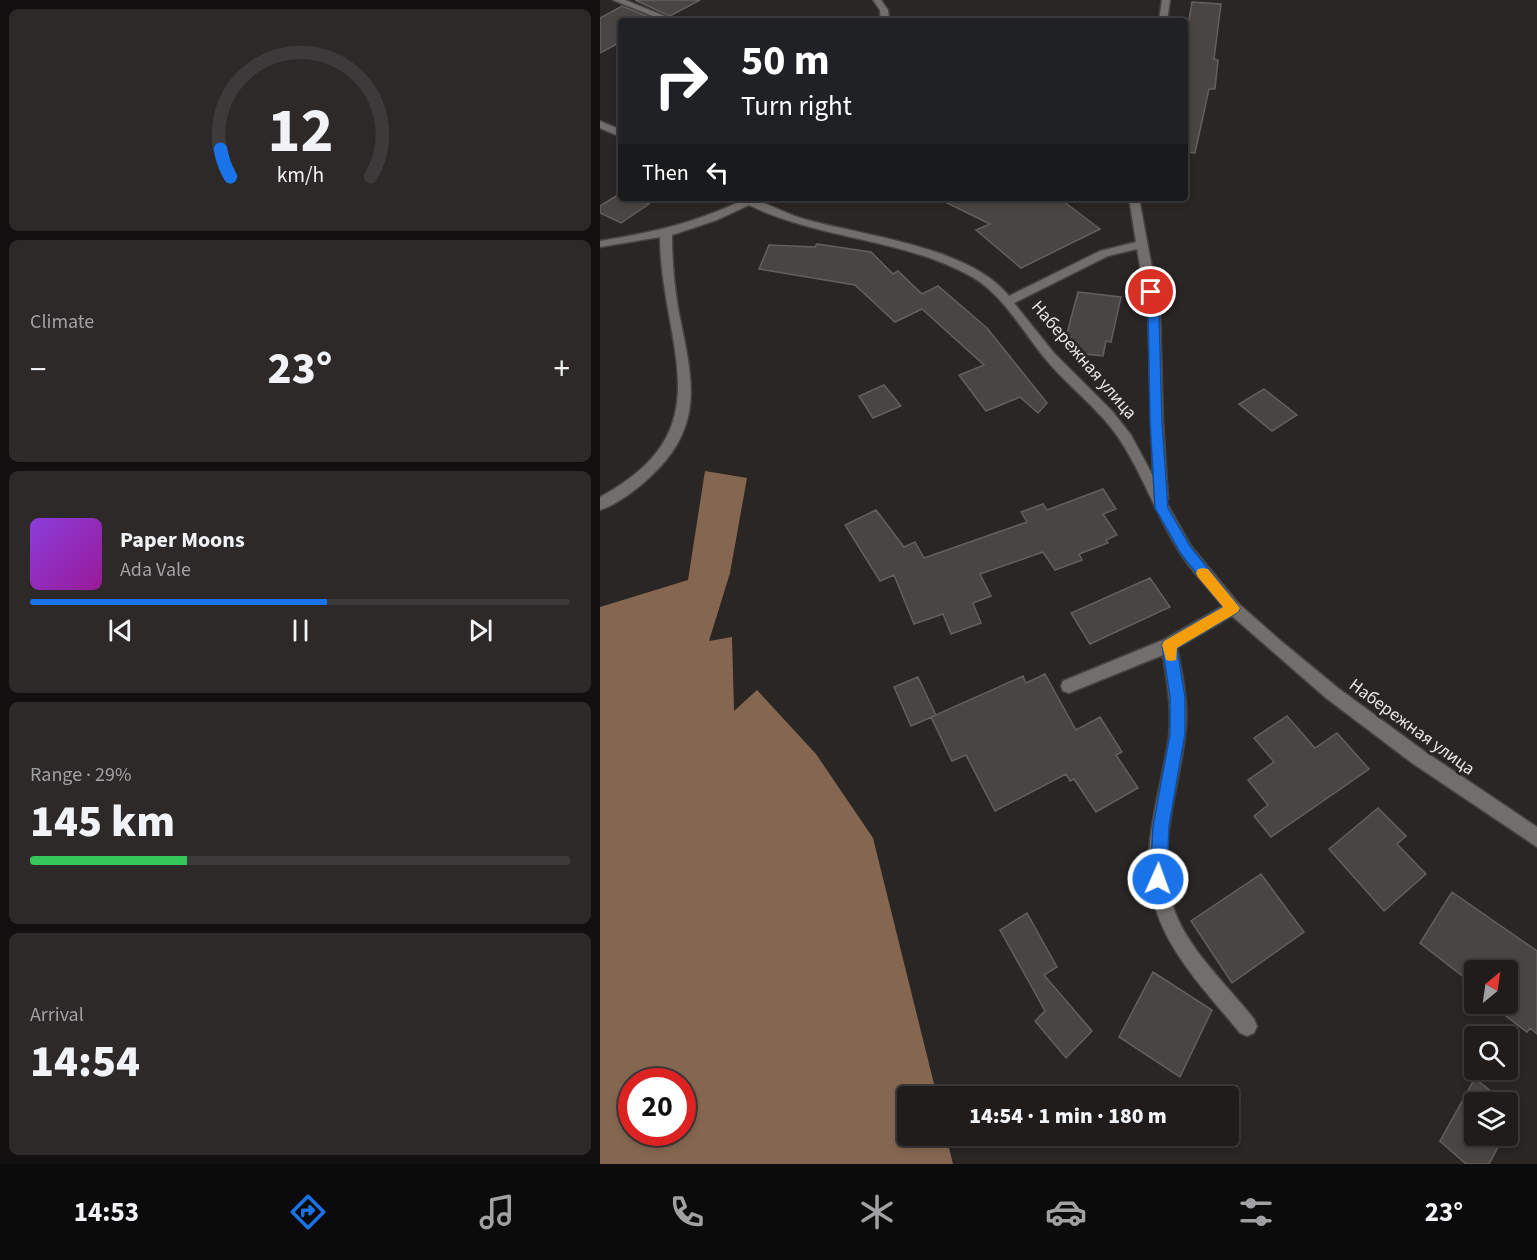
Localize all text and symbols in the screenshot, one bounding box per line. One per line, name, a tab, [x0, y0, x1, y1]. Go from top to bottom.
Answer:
text: 50 m	[741, 31, 830, 91]
icon: right	[642, 42, 720, 120]
text: 12	[267, 87, 333, 176]
text: Turn right	[741, 87, 852, 126]
icon: left	[701, 156, 734, 189]
text: Then	[642, 157, 689, 189]
text: km/h	[276, 160, 324, 191]
pin	[1125, 266, 1176, 317]
icon: arrive	[1134, 275, 1167, 308]
street label: Набережная улица	[1025, 295, 1143, 425]
text: Climate	[30, 308, 94, 336]
text: 23°	[268, 337, 332, 401]
text: −	[30, 346, 46, 393]
text: +	[554, 346, 570, 393]
text: Paper Moons	[120, 524, 245, 556]
text: Ada Vale	[120, 556, 191, 584]
icon: previous	[104, 614, 137, 647]
icon: pause	[284, 614, 317, 647]
icon: next	[464, 614, 497, 647]
street label: Набережная улица	[1344, 673, 1480, 781]
text: Range · 29%	[30, 761, 131, 789]
text: 145 km	[30, 790, 175, 854]
position arrow	[1126, 847, 1190, 911]
north arrow	[1464, 960, 1518, 1014]
map controls	[1464, 960, 1518, 1146]
text: Arrival	[30, 1001, 84, 1029]
button: search	[1464, 1026, 1518, 1080]
text: 14:54	[30, 1030, 140, 1094]
speed limit sign: 20	[618, 1068, 696, 1146]
button: layers	[1464, 1092, 1518, 1146]
text: 14:54 · 1 min · 180 m	[969, 1100, 1167, 1132]
icon: directions	[287, 1191, 329, 1233]
icon: music	[476, 1191, 518, 1233]
icon: phone	[666, 1191, 708, 1233]
icon: climate	[856, 1191, 898, 1233]
icon: car	[1045, 1191, 1087, 1233]
icon: filters	[1235, 1191, 1277, 1233]
text: 14:53	[74, 1193, 139, 1232]
text: 23°	[1425, 1193, 1463, 1232]

